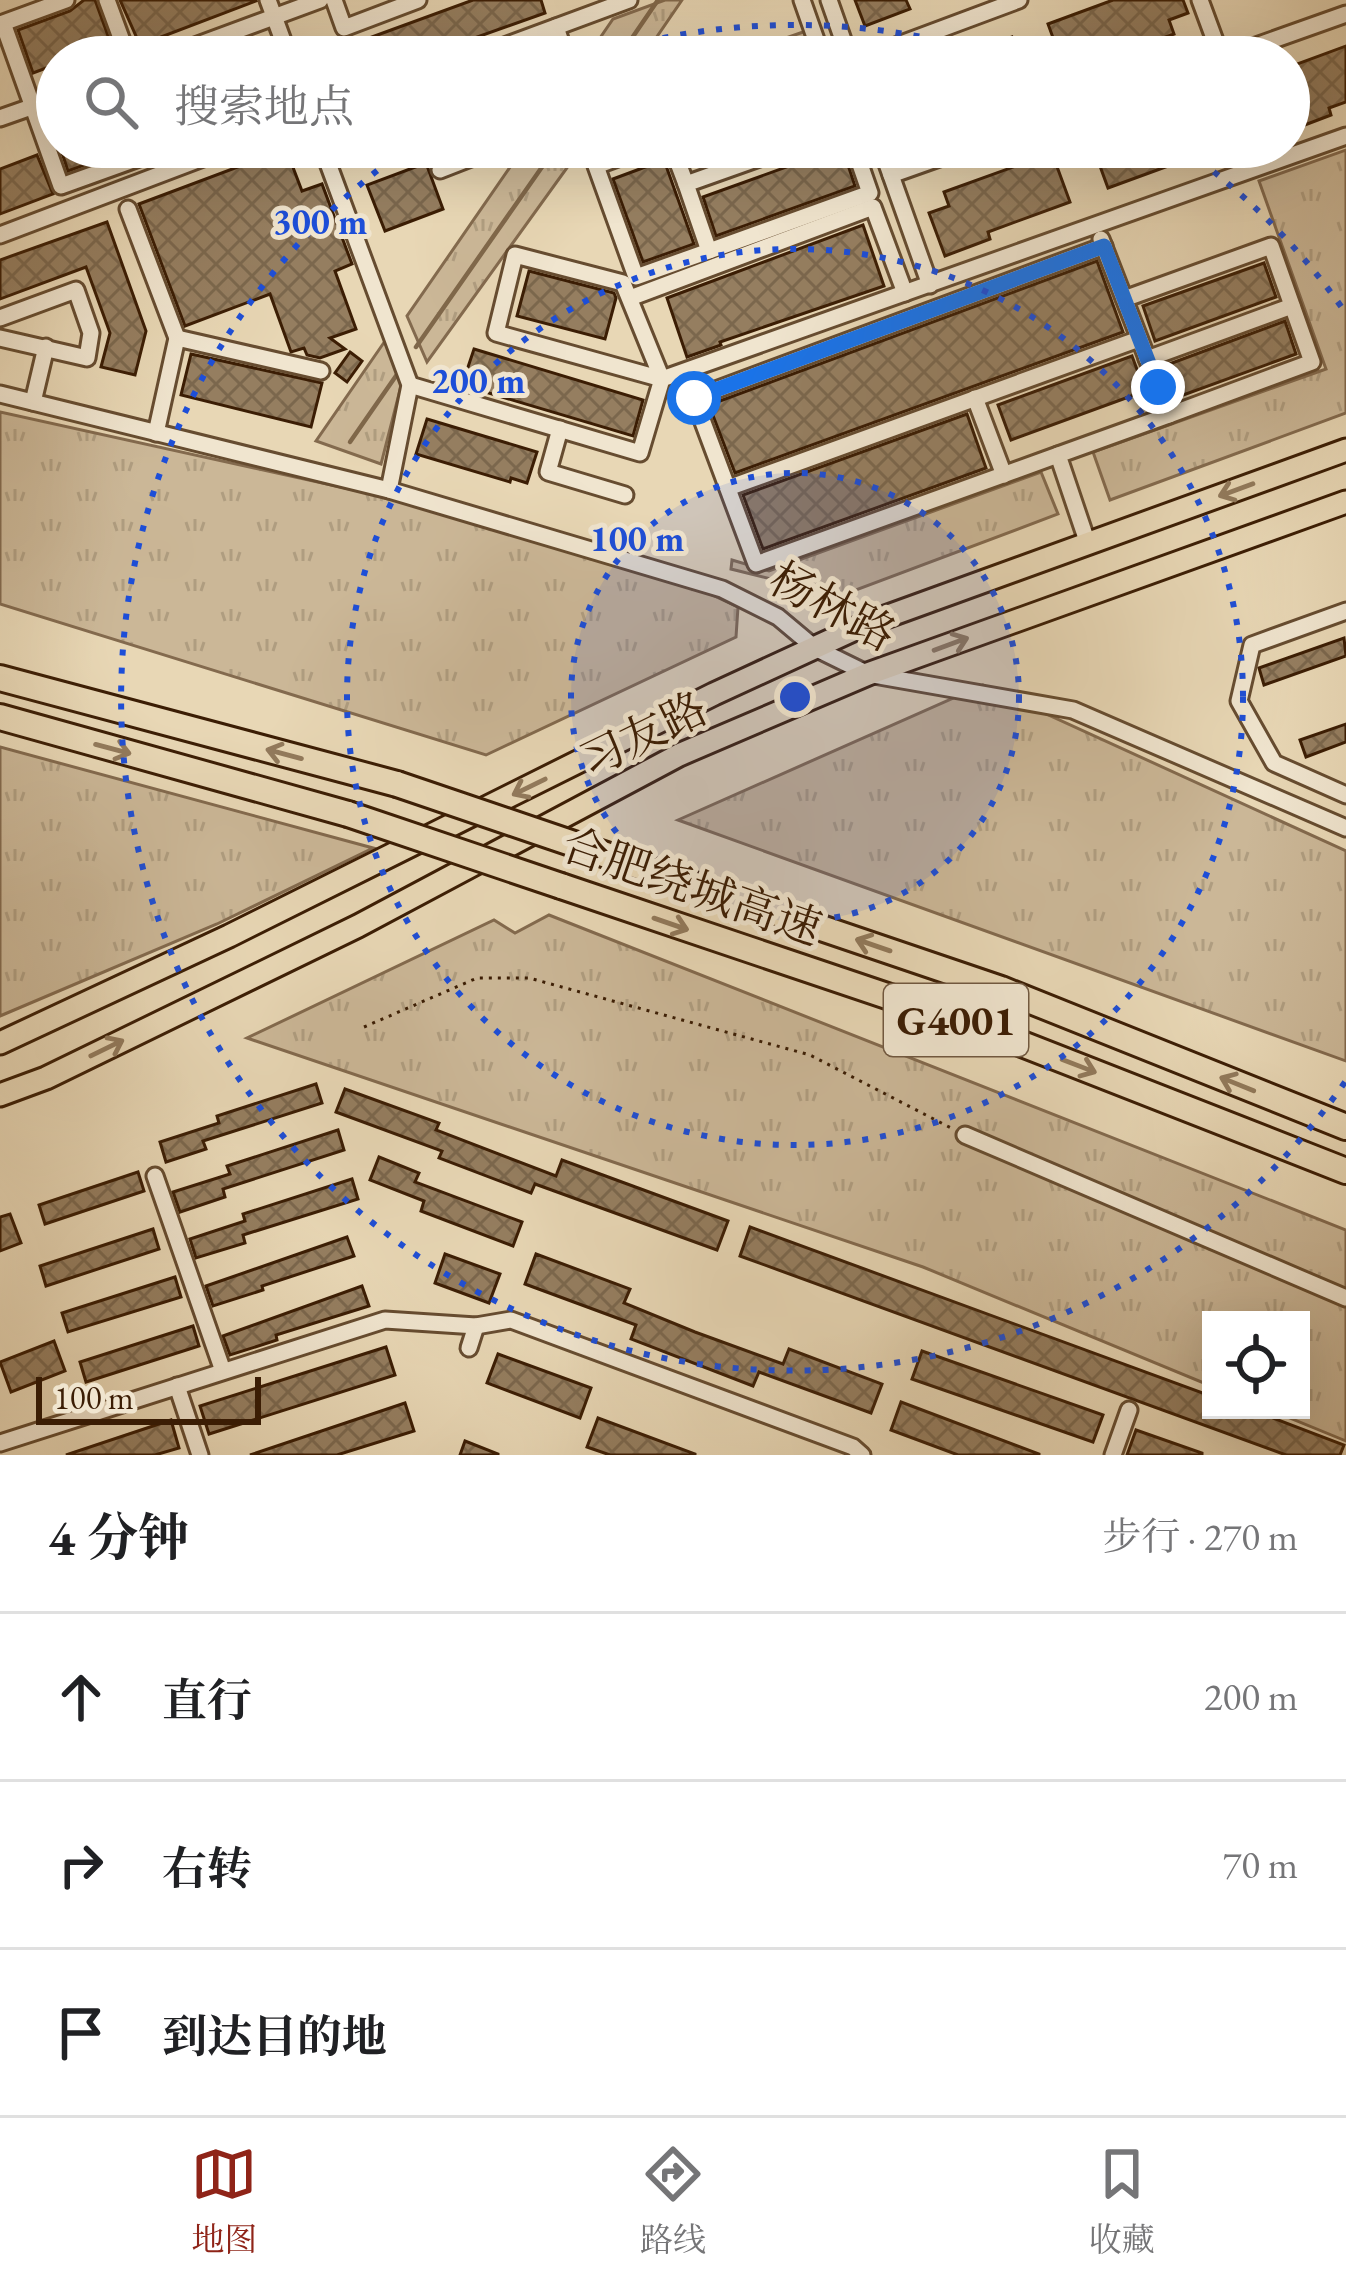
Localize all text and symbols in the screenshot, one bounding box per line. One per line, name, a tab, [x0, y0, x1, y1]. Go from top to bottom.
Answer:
search box	[36, 36, 1310, 168]
icon: search	[78, 69, 144, 135]
text: 搜索地点	[174, 77, 354, 135]
text: 300 m	[273, 198, 367, 245]
text: 200 m	[431, 357, 525, 404]
route end	[1131, 360, 1185, 414]
route start	[667, 371, 721, 425]
one-way arrow	[1218, 481, 1255, 502]
text: 100 m	[590, 515, 684, 562]
street label: 杨林路	[760, 549, 906, 663]
one-way arrow	[931, 632, 968, 654]
centre of rings	[774, 676, 816, 718]
street label: 习友路	[570, 678, 716, 790]
one-way arrow	[93, 739, 131, 761]
one-way arrow	[266, 742, 304, 764]
one-way arrow	[511, 776, 547, 799]
street label: 合肥绕城高速	[555, 815, 829, 957]
one-way arrow	[652, 914, 690, 936]
one-way arrow	[855, 933, 893, 955]
road number: G4001	[884, 984, 1028, 1056]
one-way arrow	[88, 1036, 124, 1058]
one-way arrow	[1060, 1057, 1097, 1079]
one-way arrow	[1220, 1071, 1257, 1093]
map controls	[1202, 1311, 1310, 1419]
button: locate	[1202, 1311, 1310, 1419]
scale bar	[36, 1371, 261, 1424]
text: 100 m	[54, 1376, 134, 1419]
text: 4 分钟	[48, 1504, 189, 1570]
text: 步行 · 270 m	[1102, 1511, 1298, 1562]
icon: ahead	[48, 1664, 114, 1730]
text: 直行	[162, 1671, 252, 1729]
text: 200 m	[1204, 1671, 1298, 1722]
icon: right	[48, 1832, 114, 1898]
text: 右转	[162, 1839, 252, 1897]
text: 70 m	[1222, 1839, 1298, 1890]
icon: arrive	[48, 2000, 114, 2066]
text: 到达目的地	[162, 2007, 387, 2065]
tab: 地图	[191, 2141, 257, 2261]
tab: 路线	[640, 2141, 706, 2261]
tab: 收藏	[1089, 2141, 1155, 2261]

